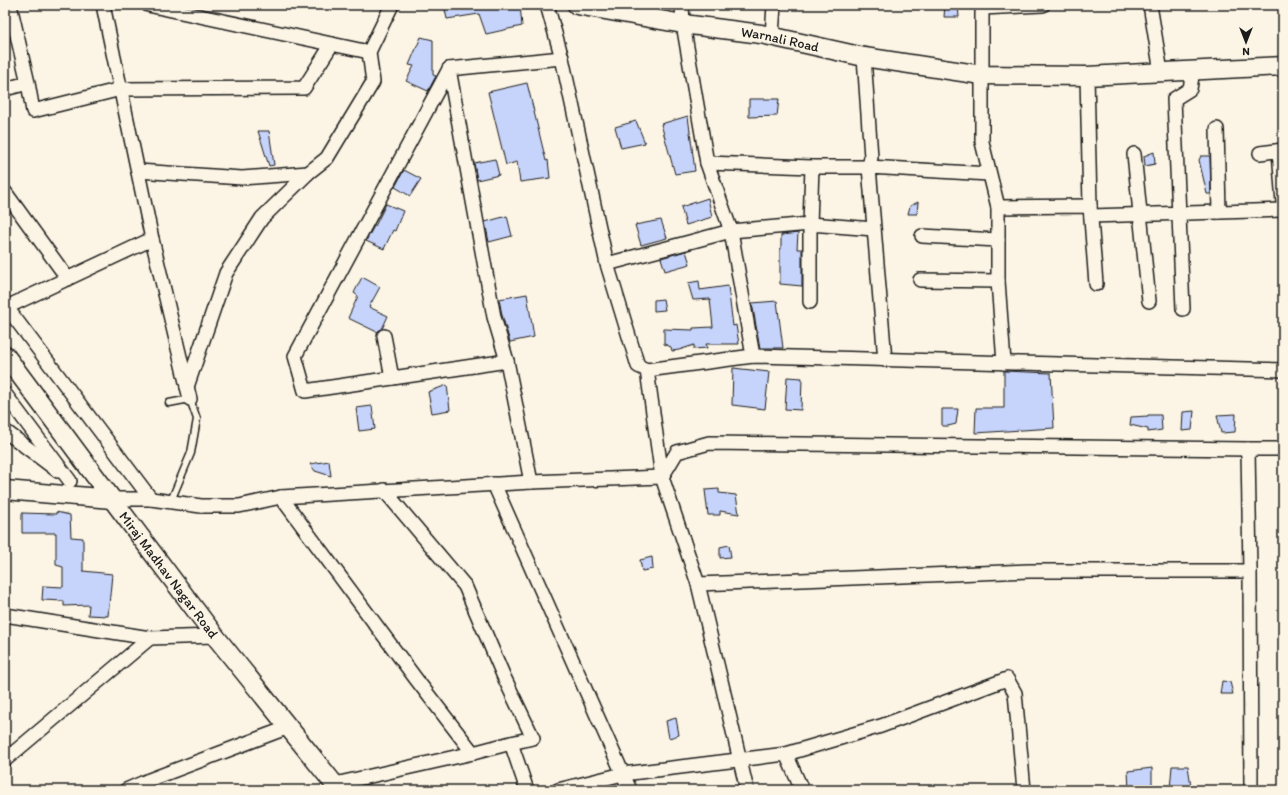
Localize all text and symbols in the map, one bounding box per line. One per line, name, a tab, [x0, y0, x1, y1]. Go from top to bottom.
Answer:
north arrow	[1226, 22, 1266, 62]
street label: Warnali Road	[740, 24, 821, 56]
text: N	[1242, 45, 1250, 58]
street label: Miraj Madhav Nagar Road	[115, 508, 222, 642]

